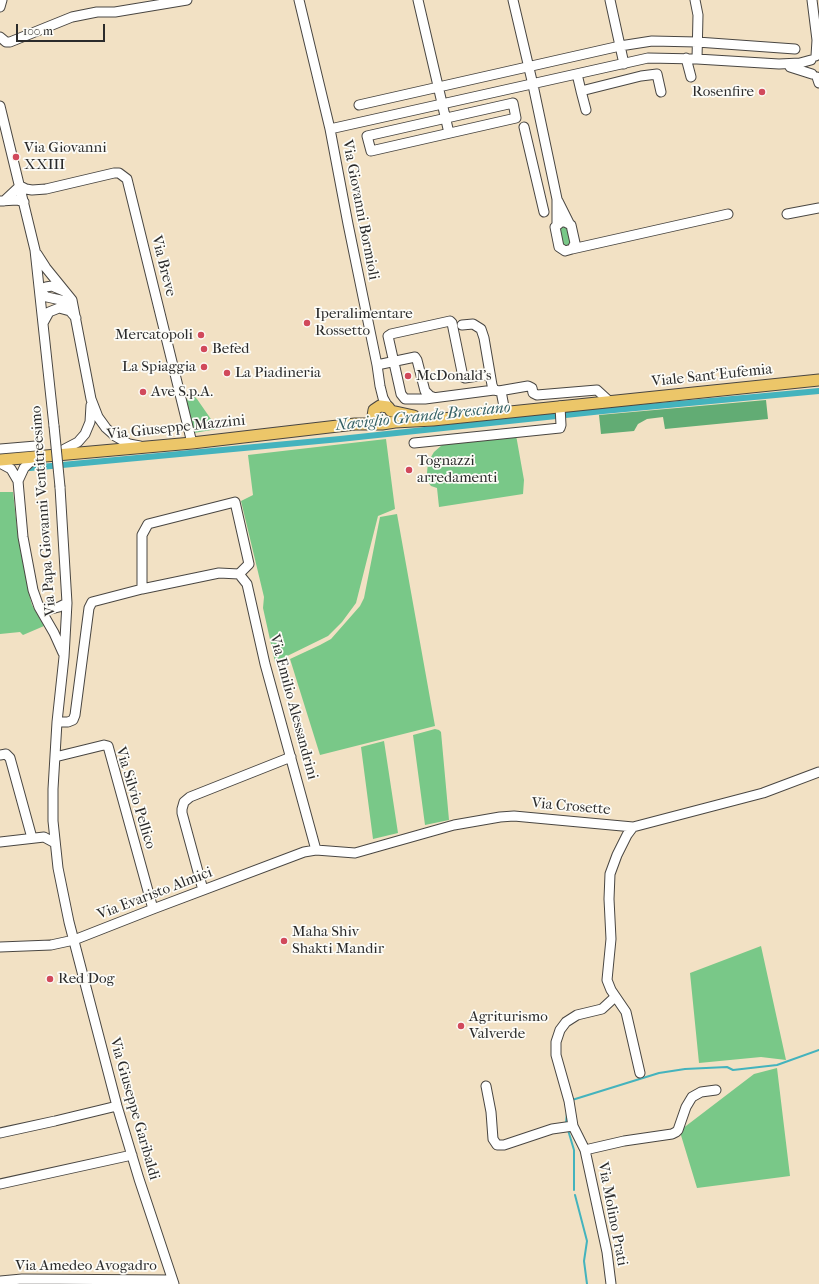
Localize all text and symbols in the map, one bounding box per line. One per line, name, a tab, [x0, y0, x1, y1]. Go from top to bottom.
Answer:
scale bar	[18, 16, 107, 42]
text: 100 m	[23, 24, 53, 38]
place label: Rosenfire	[692, 83, 754, 101]
marker: Rosenfire	[757, 87, 767, 97]
street label: Via Giovanni Bormioli	[338, 138, 382, 282]
place label: Via Giovanni XXIII	[24, 139, 107, 174]
marker: Via Giovanni XXIII	[11, 152, 21, 162]
street label: Via Breve	[147, 234, 179, 298]
place label: Iperalimentare Rossetto	[315, 305, 413, 340]
marker: Iperalimentare Rossetto	[302, 318, 312, 328]
place label: Mercatopoli	[115, 326, 193, 344]
marker: Mercatopoli	[196, 330, 206, 340]
place label: Befed	[212, 340, 249, 358]
marker: Befed	[199, 344, 209, 354]
place label: La Spiaggia	[122, 358, 196, 376]
street label: Viale Sant'Eufemia	[651, 361, 773, 391]
marker: La Spiaggia	[199, 362, 209, 372]
place label: La Piadineria	[235, 364, 321, 382]
place label: McDonald's	[416, 367, 492, 385]
marker: La Piadineria	[222, 368, 232, 378]
marker: McDonald's	[403, 371, 413, 381]
place label: Ave S.p.A.	[151, 383, 213, 401]
marker: Ave S.p.A.	[138, 387, 148, 397]
water label: Naviglio Grande Bresciano	[335, 398, 511, 436]
street label: Via Papa Giovanni Ventitreesimo	[28, 405, 60, 617]
street label: Via Giuseppe Mazzini	[106, 412, 246, 444]
place label: Tognazzi arredamenti	[417, 452, 497, 487]
marker: Tognazzi arredamenti	[404, 465, 414, 475]
street label: Via Emilio Alessandrini	[265, 632, 321, 782]
street label: Via Silvio Pellico	[111, 745, 159, 851]
street label: Via Crosette	[531, 795, 611, 819]
street label: Via Evaristo Almici	[95, 864, 215, 924]
place label: Maha Shiv Shakti Mandir	[292, 923, 384, 958]
marker: Maha Shiv Shakti Mandir	[279, 936, 289, 946]
place label: Red Dog	[58, 970, 115, 988]
marker: Red Dog	[45, 974, 55, 984]
place label: Agriturismo Valverde	[469, 1008, 548, 1043]
marker: Agriturismo Valverde	[456, 1021, 466, 1031]
street label: Via Giuseppe Garibaldi	[105, 1036, 163, 1182]
street label: Via Molino Prati	[593, 1160, 631, 1268]
street label: Via Amedeo Avogadro	[15, 1257, 157, 1275]

